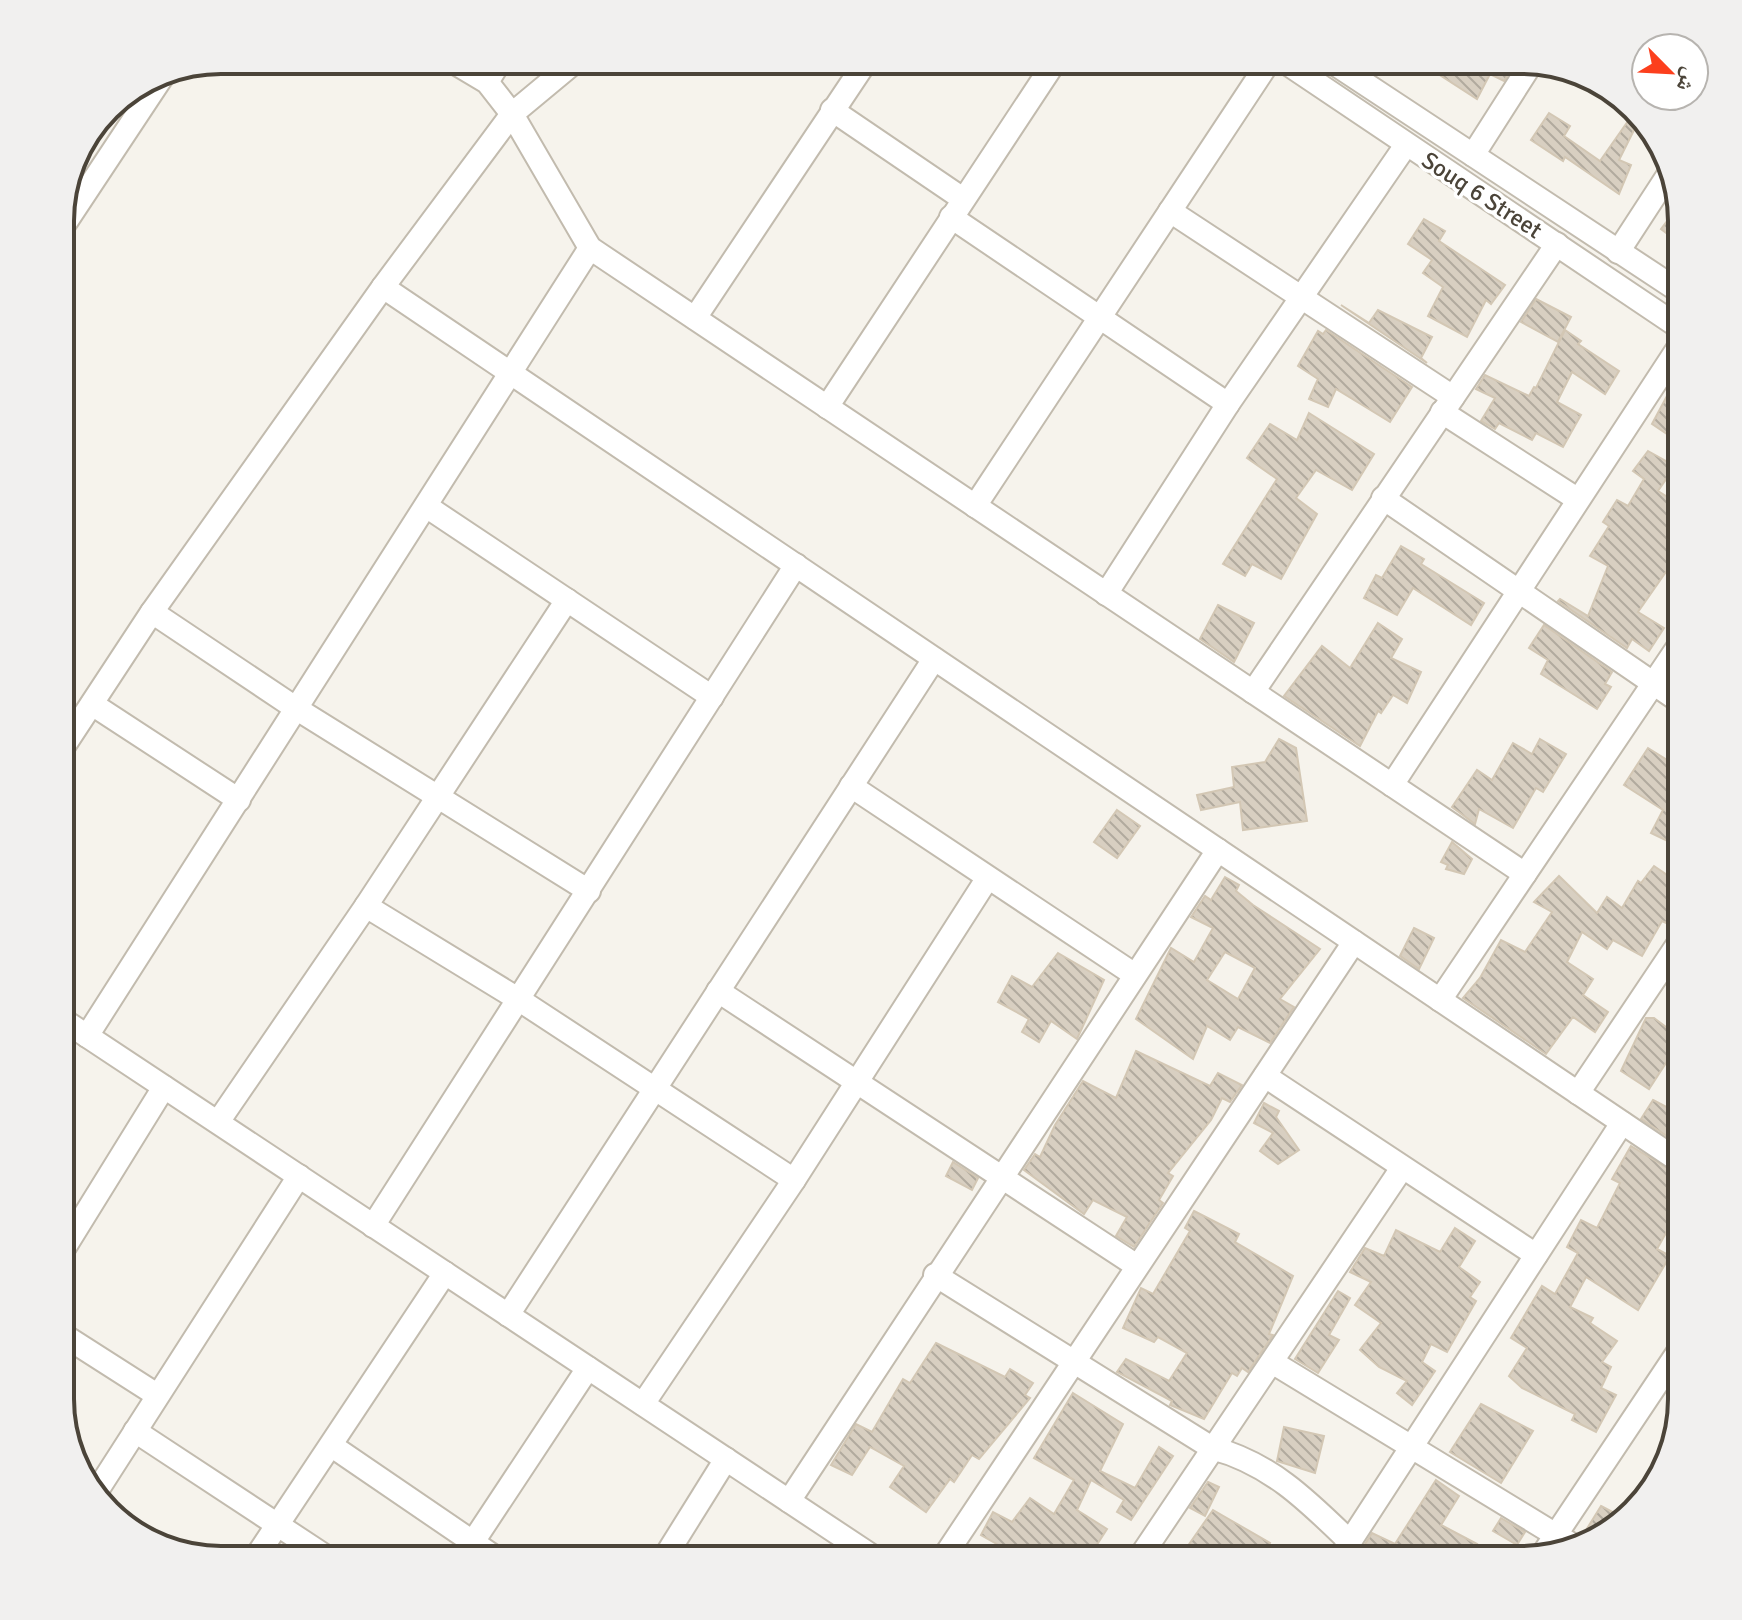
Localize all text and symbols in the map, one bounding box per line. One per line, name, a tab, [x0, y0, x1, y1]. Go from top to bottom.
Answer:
north arrow	[1630, 32, 1710, 112]
text: ش	[1671, 64, 1705, 96]
street label: Souq 6 Street	[1416, 145, 1548, 245]

